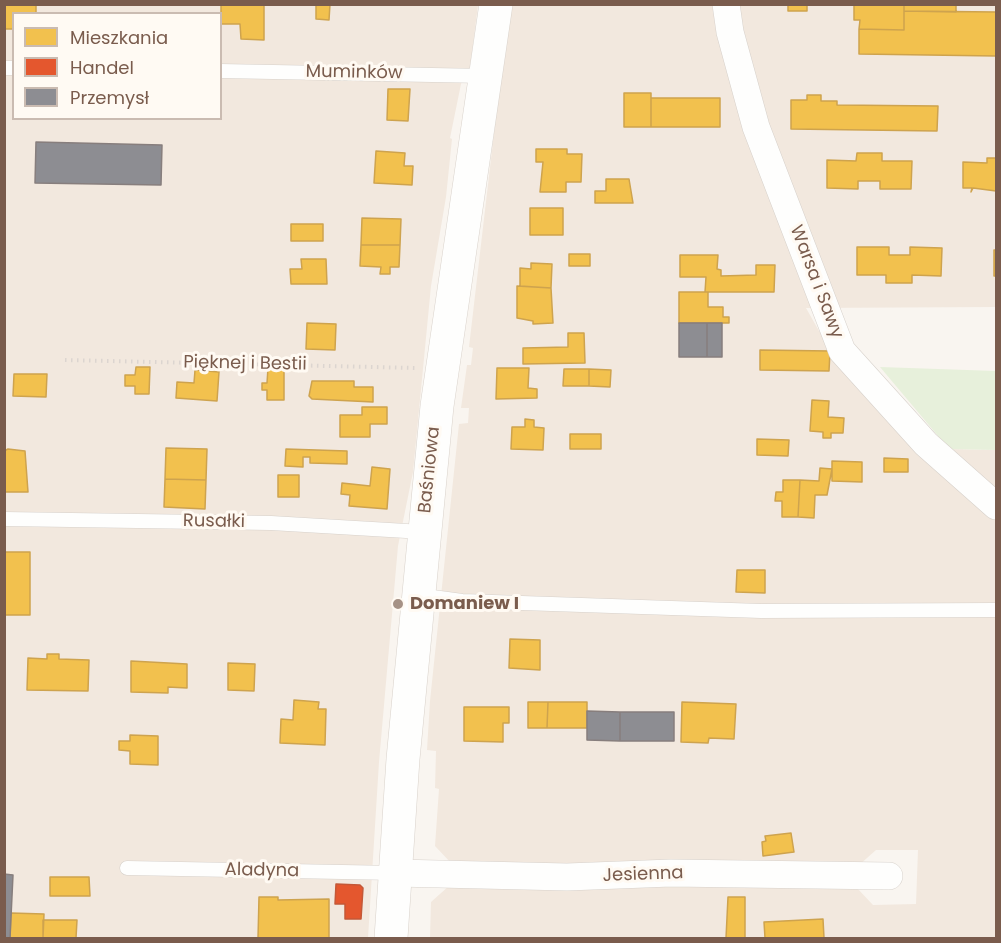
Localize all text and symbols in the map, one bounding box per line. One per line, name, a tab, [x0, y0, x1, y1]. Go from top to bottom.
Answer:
legend	[12, 12, 222, 120]
text: Mieszkania	[70, 25, 168, 50]
text: Handel	[70, 55, 134, 80]
street label: Muminków	[305, 61, 403, 85]
text: Przemysł	[70, 85, 149, 110]
street label: Warsa i Sawy	[784, 222, 848, 342]
street label: Pięknej i Bestii	[183, 352, 307, 376]
street label: Baśniowa	[415, 426, 445, 514]
street label: Rusałki	[183, 511, 245, 533]
place label: Domaniew I	[410, 593, 519, 615]
marker: Domaniew I	[391, 597, 405, 611]
street label: Aladyna	[224, 860, 300, 882]
street label: Jesienna	[602, 863, 684, 887]

